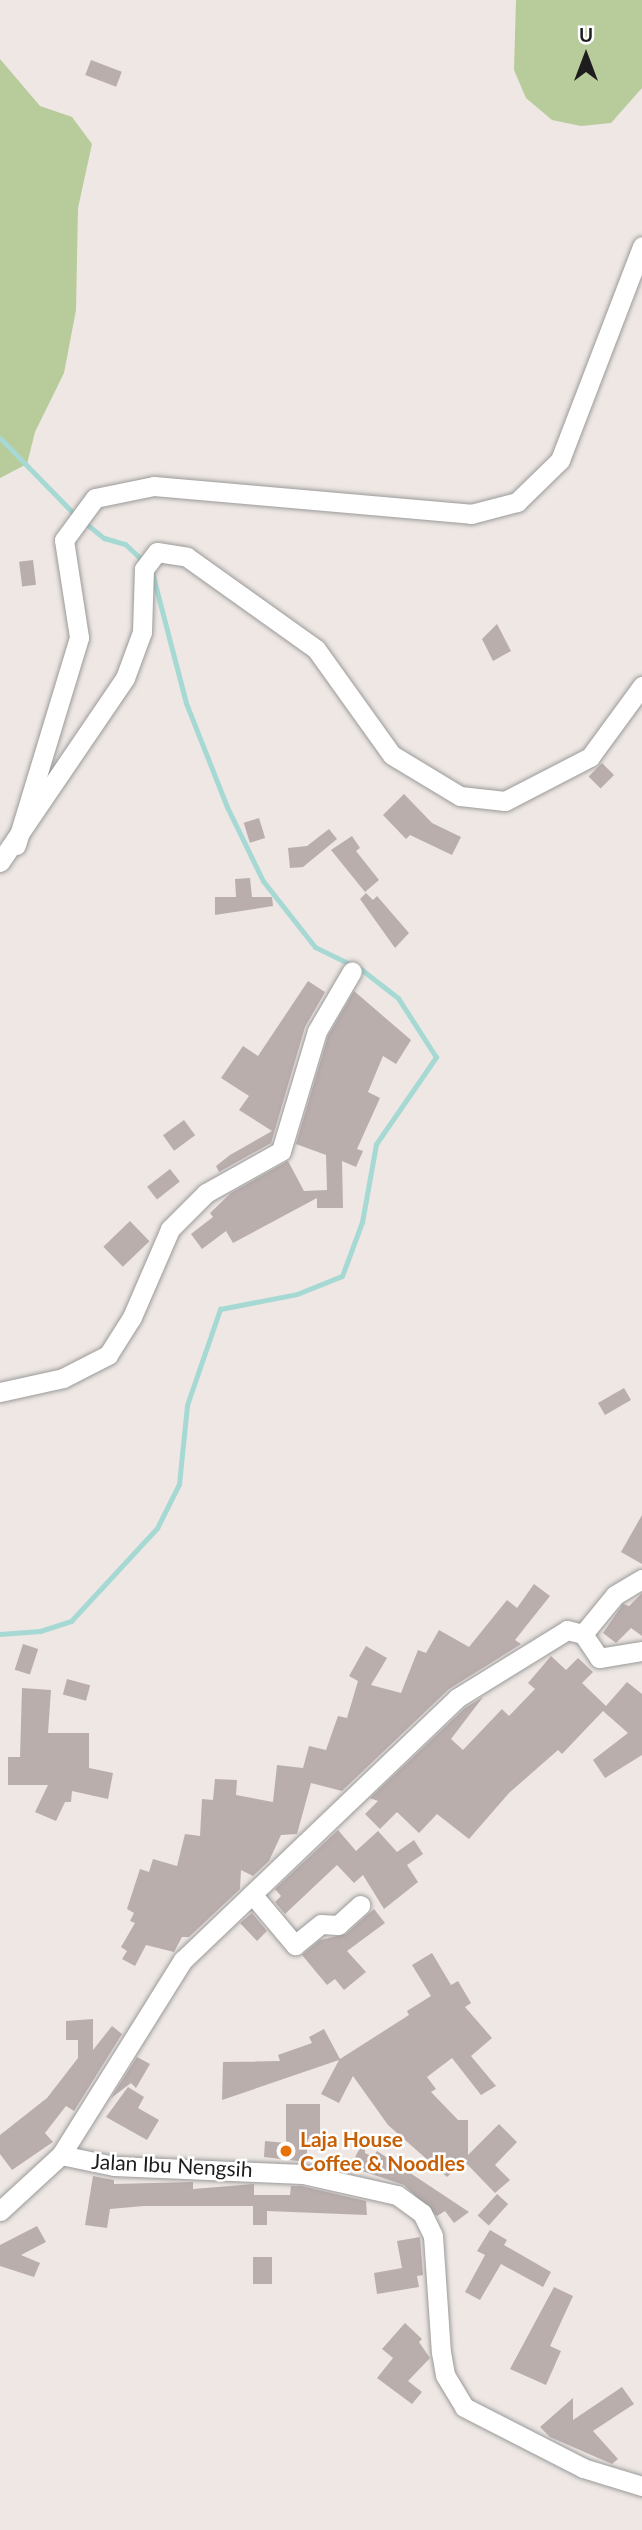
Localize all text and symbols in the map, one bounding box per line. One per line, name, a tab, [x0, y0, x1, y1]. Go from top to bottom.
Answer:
north arrow	[551, 21, 621, 91]
text: U	[579, 23, 593, 46]
place label: Laja House Coffee & Noodles	[300, 2126, 465, 2176]
marker: Laja House Coffee & Noodles	[278, 2143, 294, 2159]
street label: Jalan Ibu Nengsih	[91, 2148, 253, 2182]

